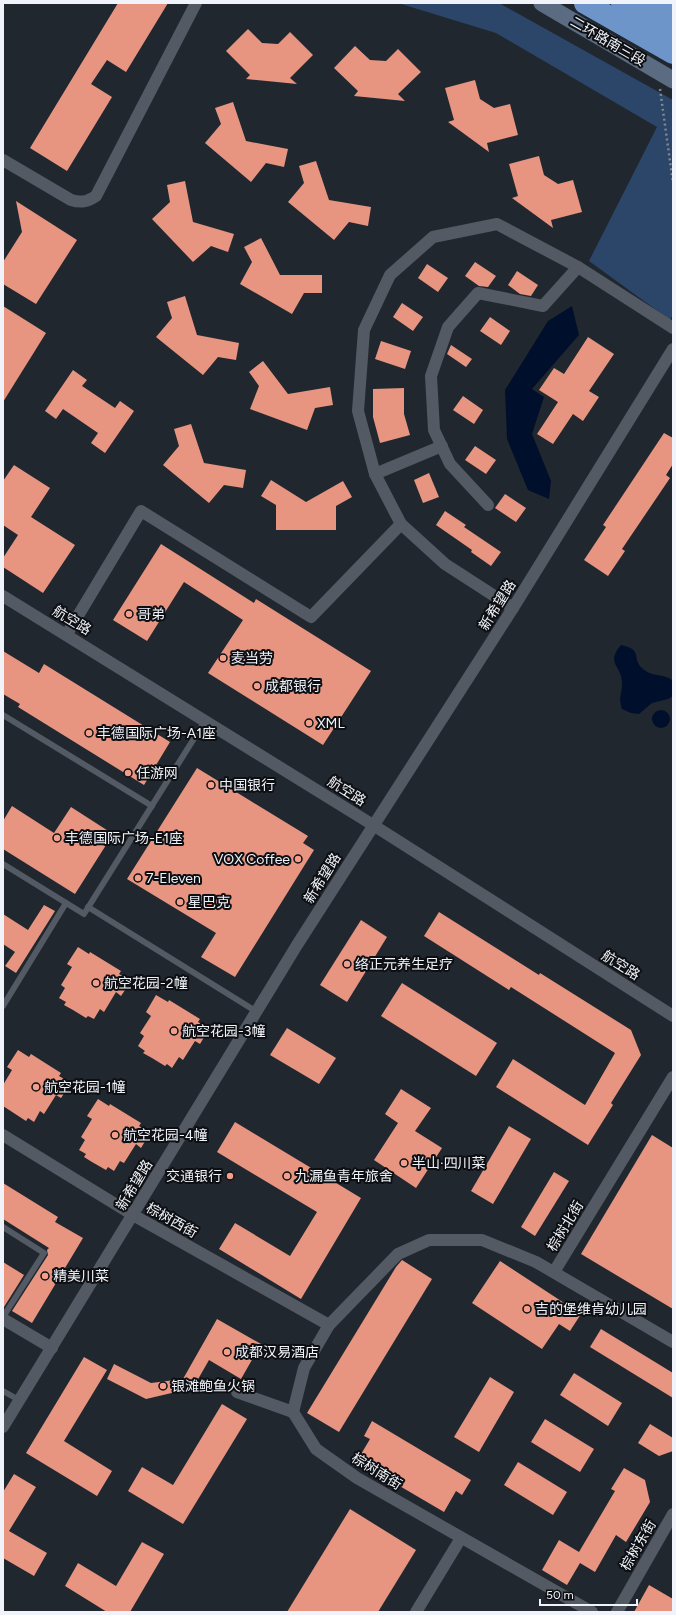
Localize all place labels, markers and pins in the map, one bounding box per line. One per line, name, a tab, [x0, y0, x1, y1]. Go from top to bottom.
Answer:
place label: 哥弟	[137, 606, 165, 623]
marker: 哥弟	[124, 609, 134, 619]
place label: 麦当劳	[231, 650, 273, 667]
marker: 麦当劳	[218, 653, 228, 663]
place label: 成都银行	[265, 678, 321, 695]
marker: 成都银行	[252, 681, 262, 691]
place label: XML	[317, 715, 345, 732]
marker: XML	[304, 718, 314, 728]
place label: 丰德国际广场-A1座	[97, 725, 216, 742]
marker: 丰德国际广场-A1座	[84, 728, 94, 738]
place label: 任游网	[136, 765, 178, 782]
marker: 任游网	[123, 768, 133, 778]
place label: 中国银行	[219, 777, 275, 794]
marker: 中国银行	[206, 780, 216, 790]
place label: 丰德国际广场-E1座	[65, 830, 183, 847]
marker: 丰德国际广场-E1座	[52, 833, 62, 843]
place label: VOX Coffee	[214, 851, 290, 868]
marker: VOX Coffee	[293, 854, 303, 864]
place label: 7-Eleven	[146, 870, 201, 887]
marker: 7-Eleven	[133, 873, 143, 883]
place label: 星巴克	[188, 894, 230, 911]
marker: 星巴克	[175, 897, 185, 907]
place label: 络正元养生足疗	[355, 956, 453, 973]
marker: 络正元养生足疗	[342, 959, 352, 969]
place label: 航空花园-2幢	[104, 975, 188, 992]
marker: 航空花园-2幢	[91, 978, 101, 988]
place label: 航空花园-3幢	[182, 1023, 265, 1040]
marker: 航空花园-3幢	[169, 1026, 179, 1036]
place label: 航空花园-1幢	[44, 1079, 126, 1096]
marker: 航空花园-1幢	[31, 1082, 41, 1092]
place label: 航空花园-4幢	[123, 1127, 208, 1144]
marker: 航空花园-4幢	[110, 1130, 120, 1140]
place label: 半山·四川菜	[412, 1155, 486, 1172]
marker: 半山·四川菜	[399, 1158, 409, 1168]
place label: 交通银行	[166, 1168, 222, 1185]
place label: 九漏鱼青年旅舍	[295, 1168, 393, 1185]
marker: 交通银行	[225, 1171, 235, 1181]
marker: 九漏鱼青年旅舍	[282, 1171, 292, 1181]
place label: 精美川菜	[53, 1268, 109, 1285]
marker: 精美川菜	[40, 1271, 50, 1281]
place label: 吉的堡维肯幼儿园	[535, 1301, 647, 1318]
marker: 吉的堡维肯幼儿园	[522, 1304, 532, 1314]
place label: 成都汉易酒店	[235, 1344, 319, 1361]
marker: 成都汉易酒店	[222, 1347, 232, 1357]
place label: 银滩鲍鱼火锅	[171, 1378, 255, 1395]
marker: 银滩鲍鱼火锅	[158, 1381, 168, 1391]

